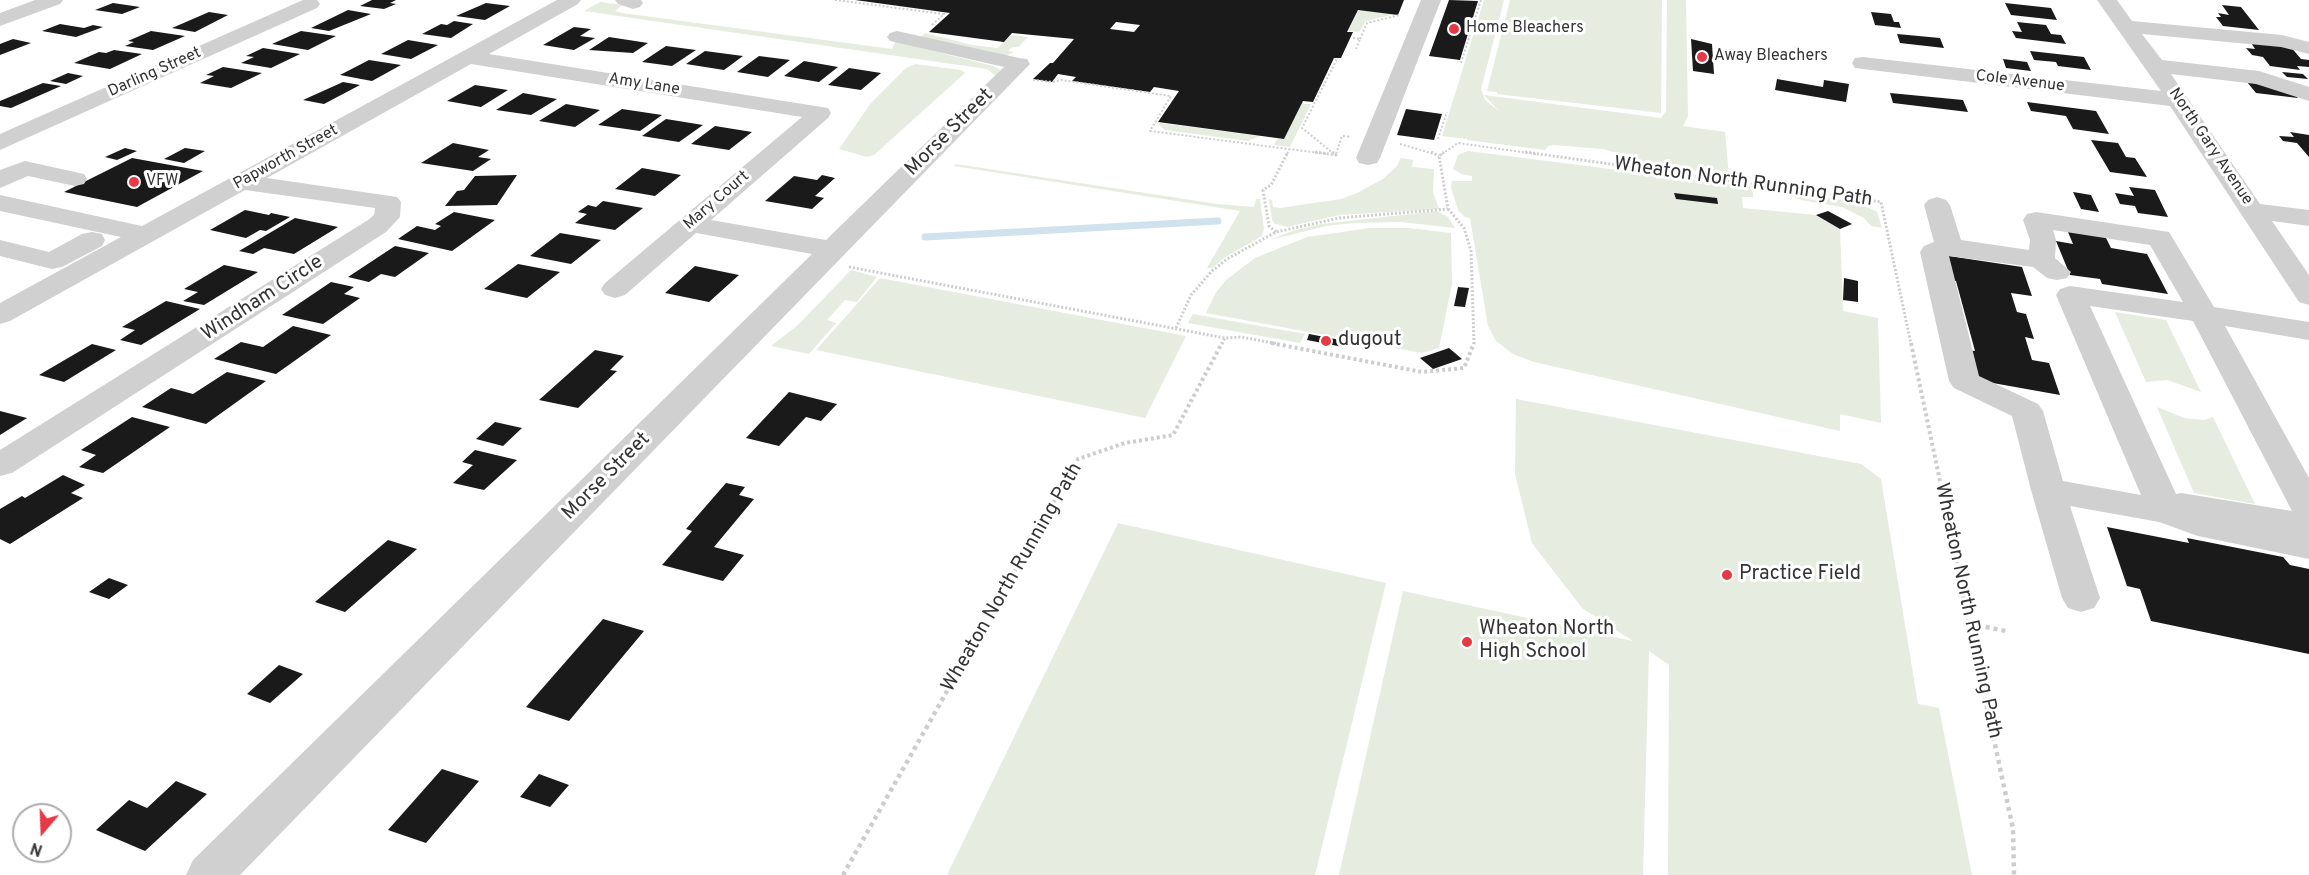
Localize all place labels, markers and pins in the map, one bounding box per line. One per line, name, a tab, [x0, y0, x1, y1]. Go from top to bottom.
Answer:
place label: Home Bleachers	[1466, 19, 1584, 39]
marker: Home Bleachers	[1447, 22, 1461, 36]
place label: Away Bleachers	[1714, 47, 1828, 67]
marker: Away Bleachers	[1695, 50, 1709, 64]
place label: VFW	[146, 172, 179, 192]
marker: VFW	[127, 175, 141, 189]
place label: dugout	[1338, 329, 1402, 353]
marker: dugout	[1319, 334, 1333, 348]
place label: Practice Field	[1739, 563, 1861, 587]
marker: Practice Field	[1720, 568, 1734, 582]
place label: Wheaton North High School	[1479, 618, 1614, 665]
marker: Wheaton North High School	[1460, 635, 1474, 649]

